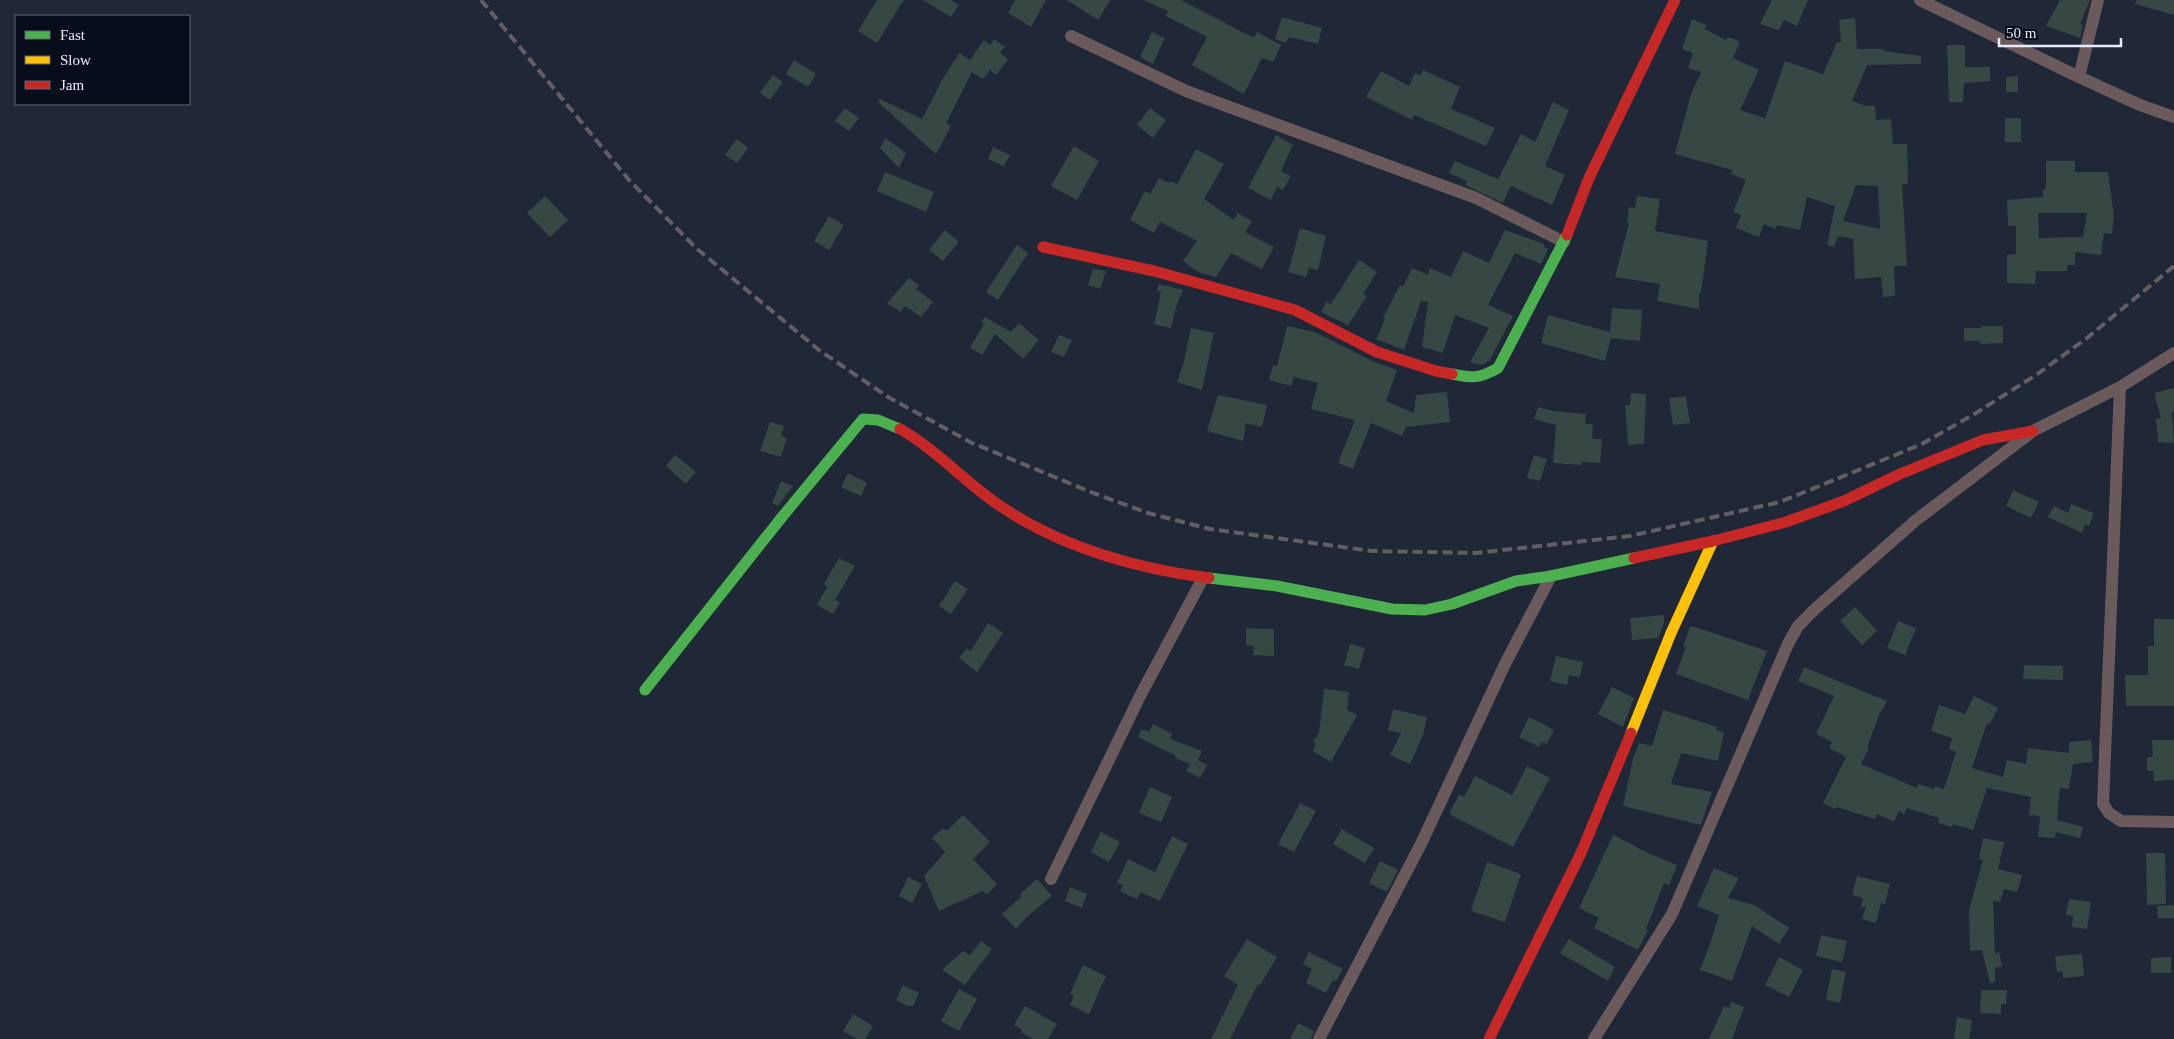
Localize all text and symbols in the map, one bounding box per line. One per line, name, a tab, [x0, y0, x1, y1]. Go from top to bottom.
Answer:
legend	[15, 15, 190, 105]
scale bar	[1999, 15, 2122, 47]
text: 50 m	[2006, 25, 2037, 41]
text: Fast	[60, 27, 86, 43]
text: Slow	[60, 52, 91, 68]
text: Jam	[60, 77, 84, 93]

